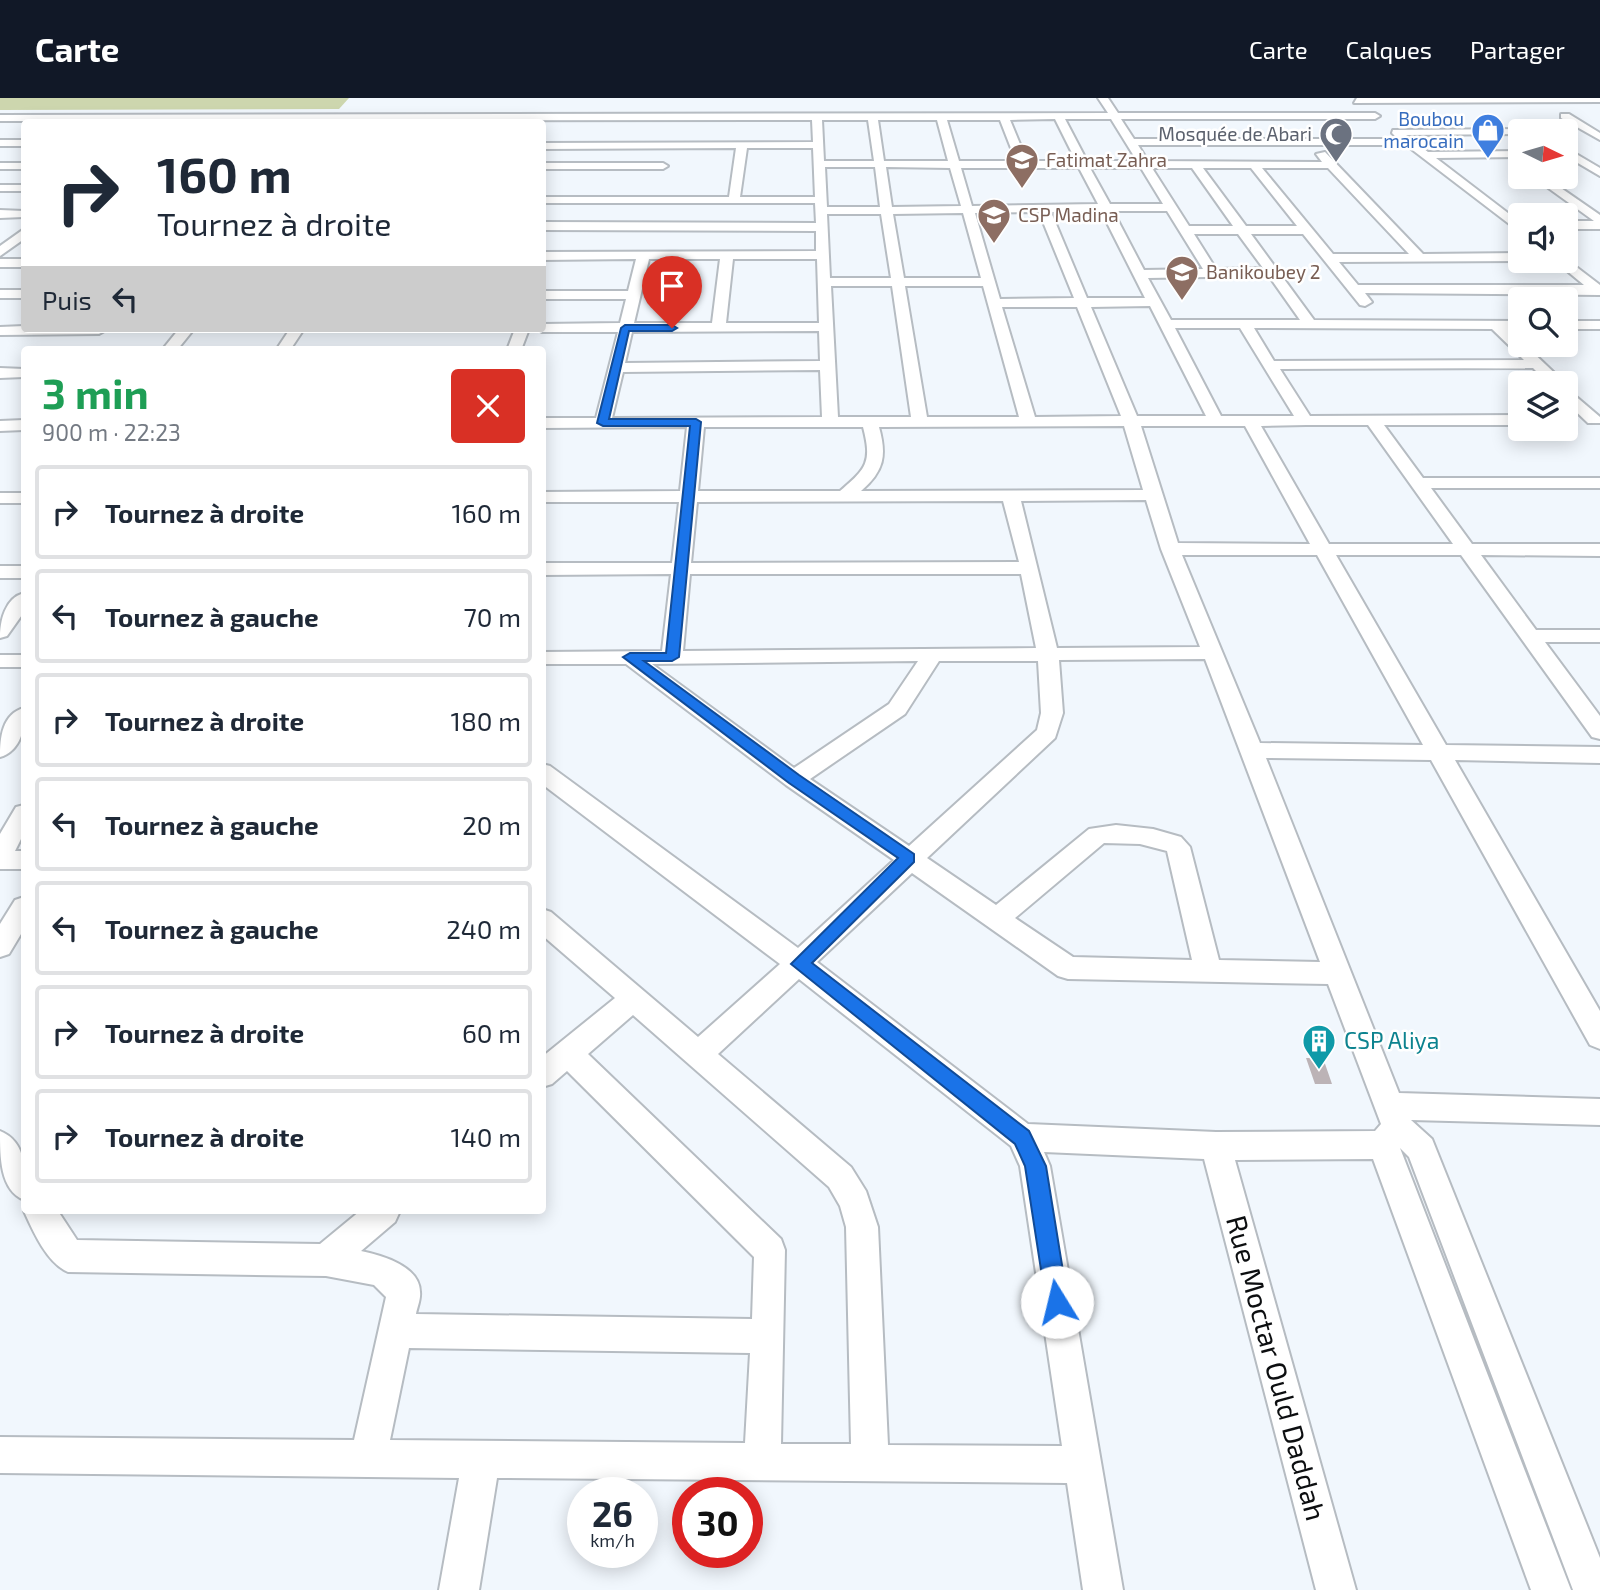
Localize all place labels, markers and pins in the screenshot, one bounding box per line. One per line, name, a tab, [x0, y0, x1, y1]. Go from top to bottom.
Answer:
place label: Boubou marocain	[1383, 107, 1464, 152]
shop icon: Boubou marocain	[1469, 111, 1507, 160]
mosque icon: Mosquée de Abari	[1317, 115, 1355, 164]
place label: Mosquée de Abari	[1158, 122, 1312, 145]
school or university icon: Fatimat Zahra	[1003, 141, 1041, 190]
place label: Fatimat Zahra	[1046, 148, 1167, 171]
school or university icon: CSP Madina	[975, 196, 1013, 245]
place label: CSP Madina	[1018, 203, 1119, 226]
school or university icon: Banikoubey 2	[1163, 253, 1201, 302]
pin	[642, 256, 702, 328]
place label: Banikoubey 2	[1206, 260, 1321, 283]
building icon: CSP Aliya	[1300, 1022, 1338, 1071]
place label: CSP Aliya	[1344, 1026, 1439, 1054]

